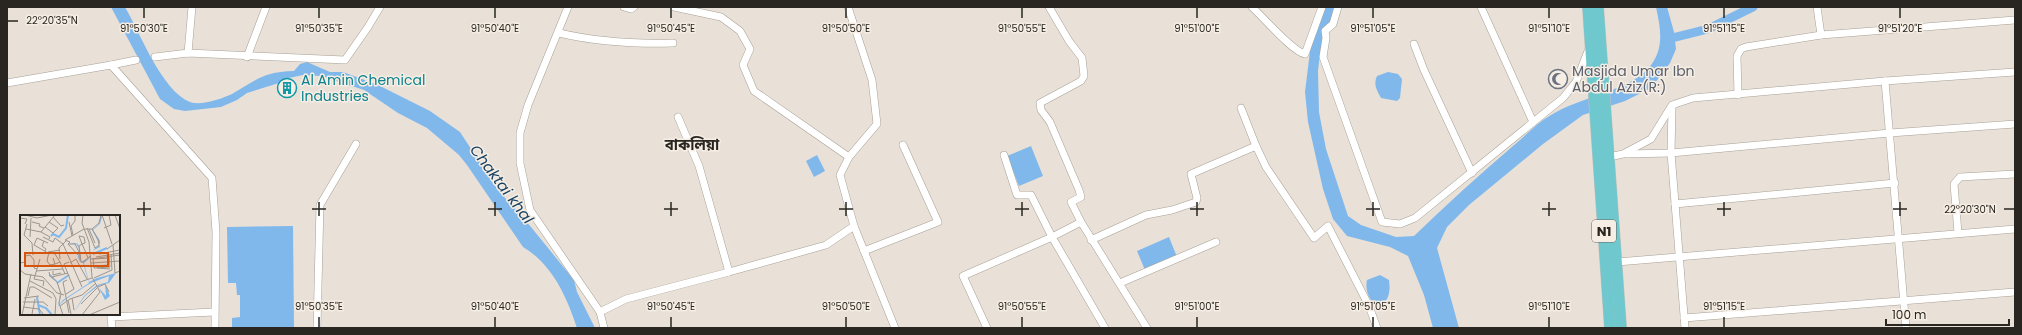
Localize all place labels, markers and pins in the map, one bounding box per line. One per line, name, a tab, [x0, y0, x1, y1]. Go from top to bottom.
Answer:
place label: Masjida Umar Ibn Abdul Aziz(R:)	[1572, 61, 1695, 97]
mosque icon: Masjida Umar Ibn Abdul Aziz(R:)	[1547, 68, 1569, 90]
place label: Al Amin Chemical Industries	[301, 70, 425, 106]
building icon: Al Amin Chemical Industries	[276, 77, 298, 99]

